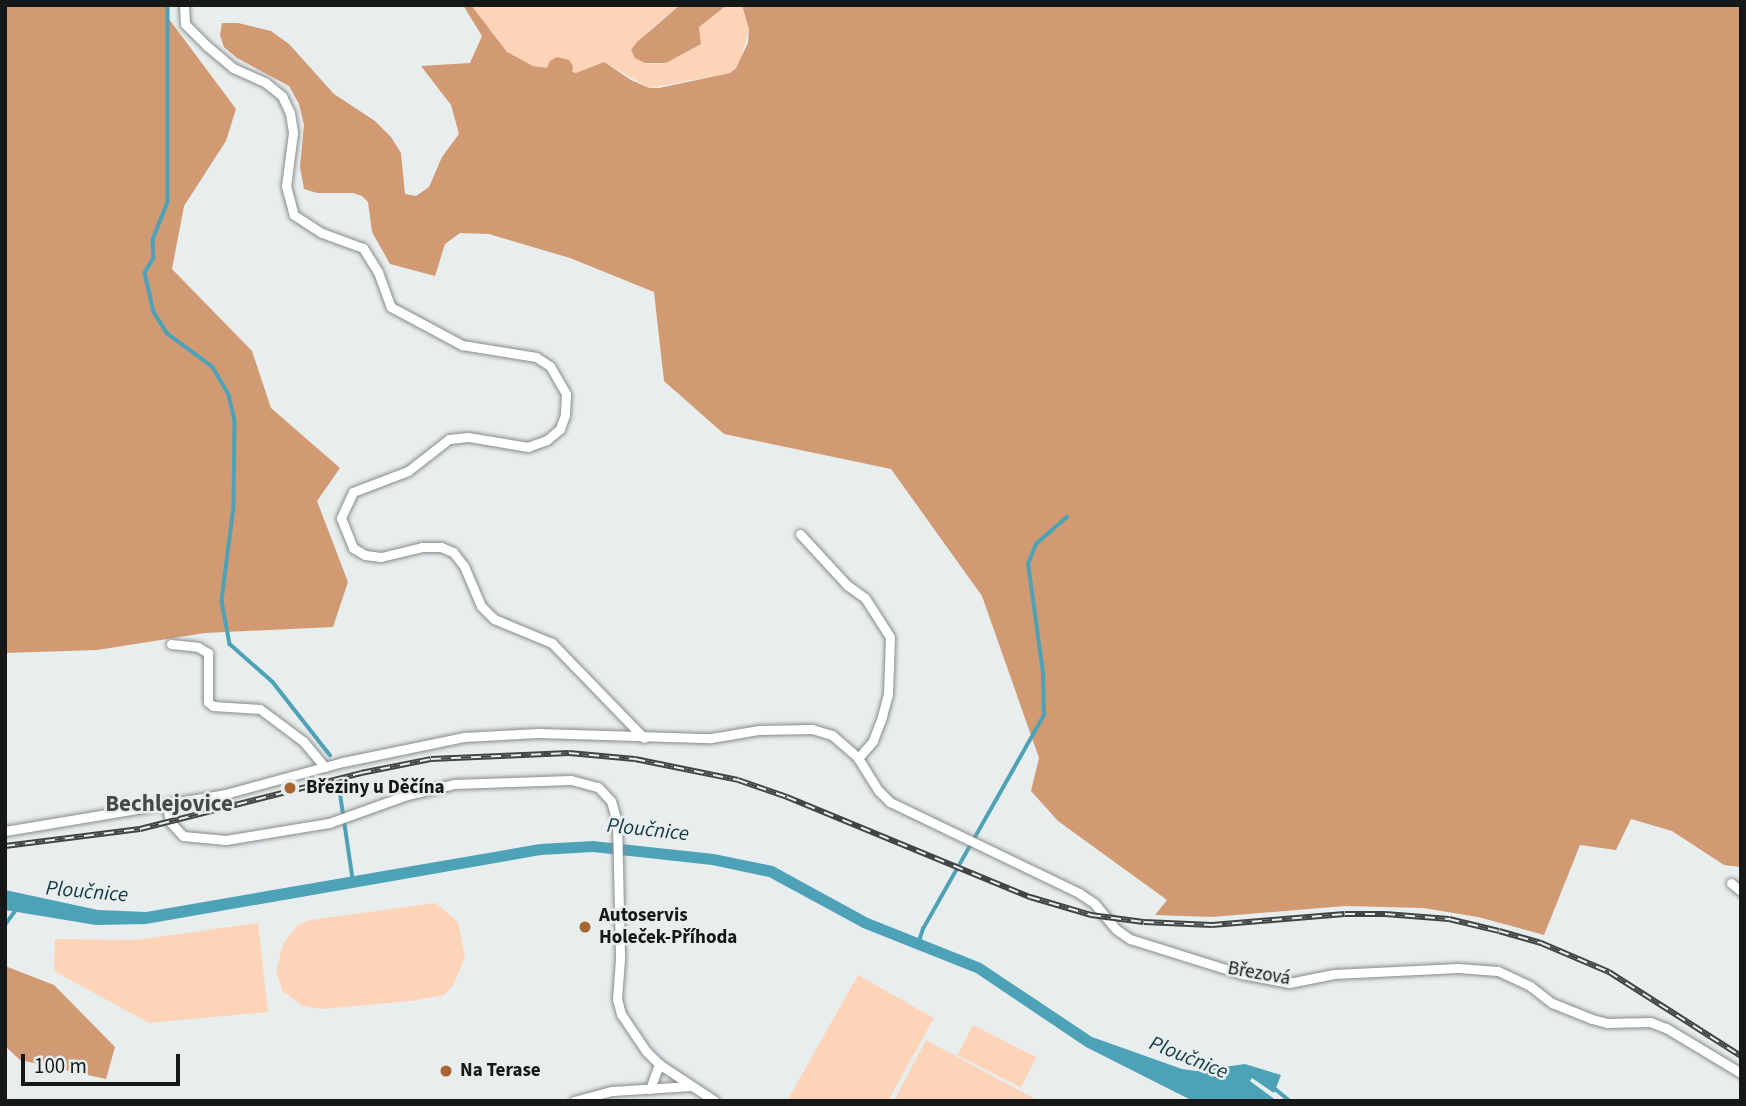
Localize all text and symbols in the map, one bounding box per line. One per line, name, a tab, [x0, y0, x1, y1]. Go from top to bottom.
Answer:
place label: Březiny u Děčína	[306, 777, 445, 799]
marker: Březiny u Děčína	[280, 778, 300, 798]
district label: Bechlejovice	[105, 790, 233, 818]
water label: Ploučnice	[606, 812, 690, 846]
water label: Ploučnice	[45, 875, 129, 907]
place label: Autoservis Holeček-Příhoda	[599, 905, 737, 949]
marker: Autoservis Holeček-Příhoda	[577, 919, 593, 935]
street label: Březová	[1226, 957, 1292, 991]
water label: Ploučnice	[1146, 1030, 1232, 1084]
scale bar	[24, 1040, 184, 1084]
text: 100 m	[34, 1051, 87, 1081]
place label: Na Terase	[460, 1060, 541, 1082]
marker: Na Terase	[438, 1063, 454, 1079]

